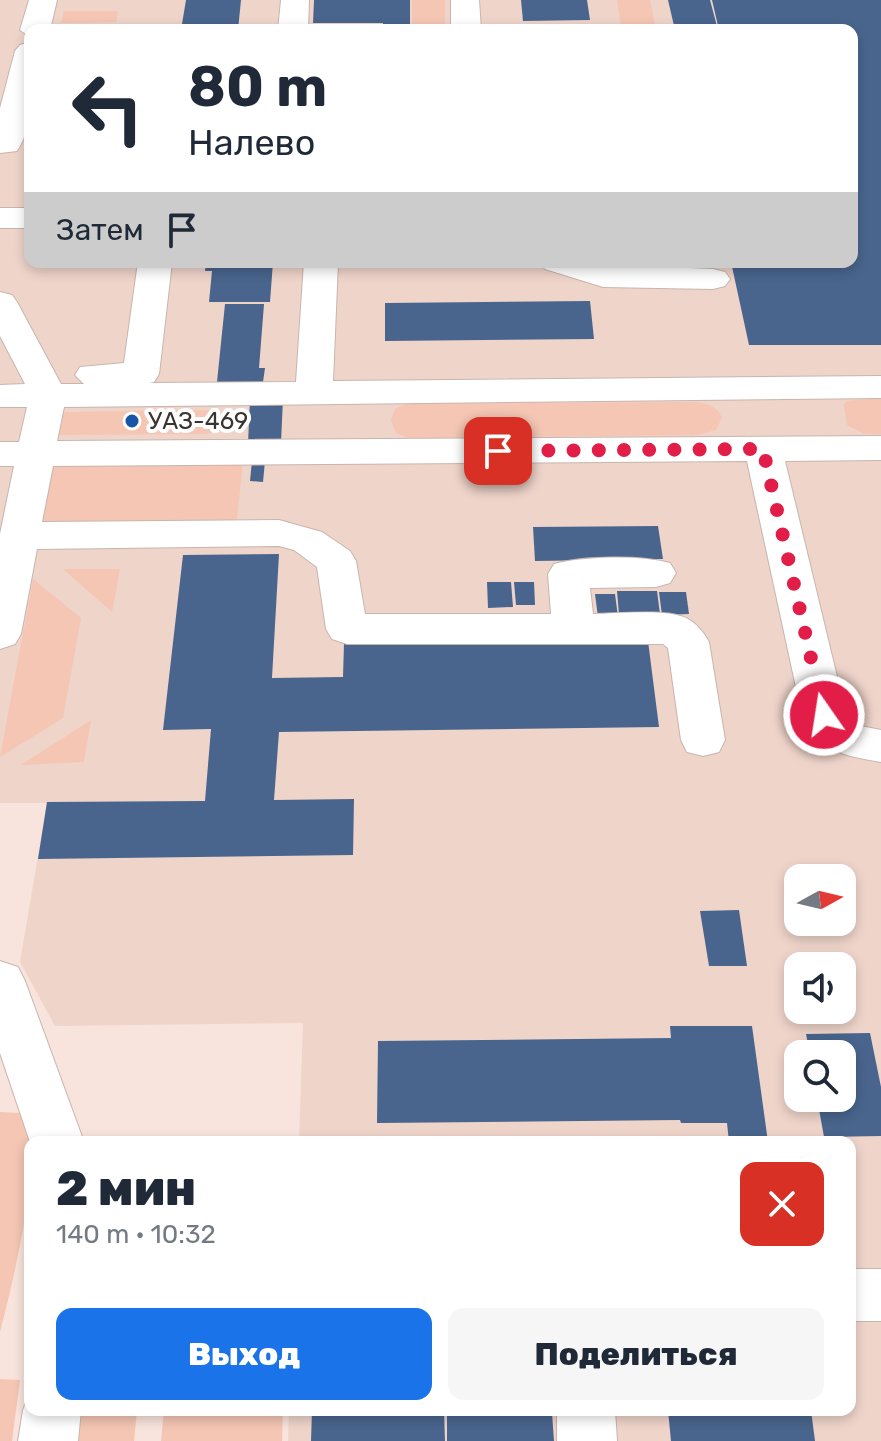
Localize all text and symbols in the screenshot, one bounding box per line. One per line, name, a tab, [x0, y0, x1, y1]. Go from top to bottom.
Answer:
text: 80 m	[188, 54, 327, 120]
icon: left	[56, 56, 160, 160]
text: Налево	[188, 121, 315, 164]
icon: arrive	[160, 208, 204, 252]
text: Затем	[56, 212, 144, 248]
place label: УАЗ-469	[148, 407, 248, 435]
marker: УАЗ-469	[123, 412, 141, 430]
pin	[464, 417, 532, 485]
icon: arrive	[476, 429, 520, 473]
position arrow	[782, 673, 866, 757]
north arrow	[784, 864, 856, 936]
map controls	[784, 864, 856, 1112]
button: sound	[784, 952, 856, 1024]
button: search	[784, 1040, 856, 1112]
text: 2 мин	[56, 1160, 196, 1217]
button: close	[740, 1162, 824, 1246]
text: 140 m · 10:32	[56, 1219, 216, 1250]
button: Выход	[56, 1308, 432, 1400]
button: Поделиться	[448, 1308, 824, 1400]

